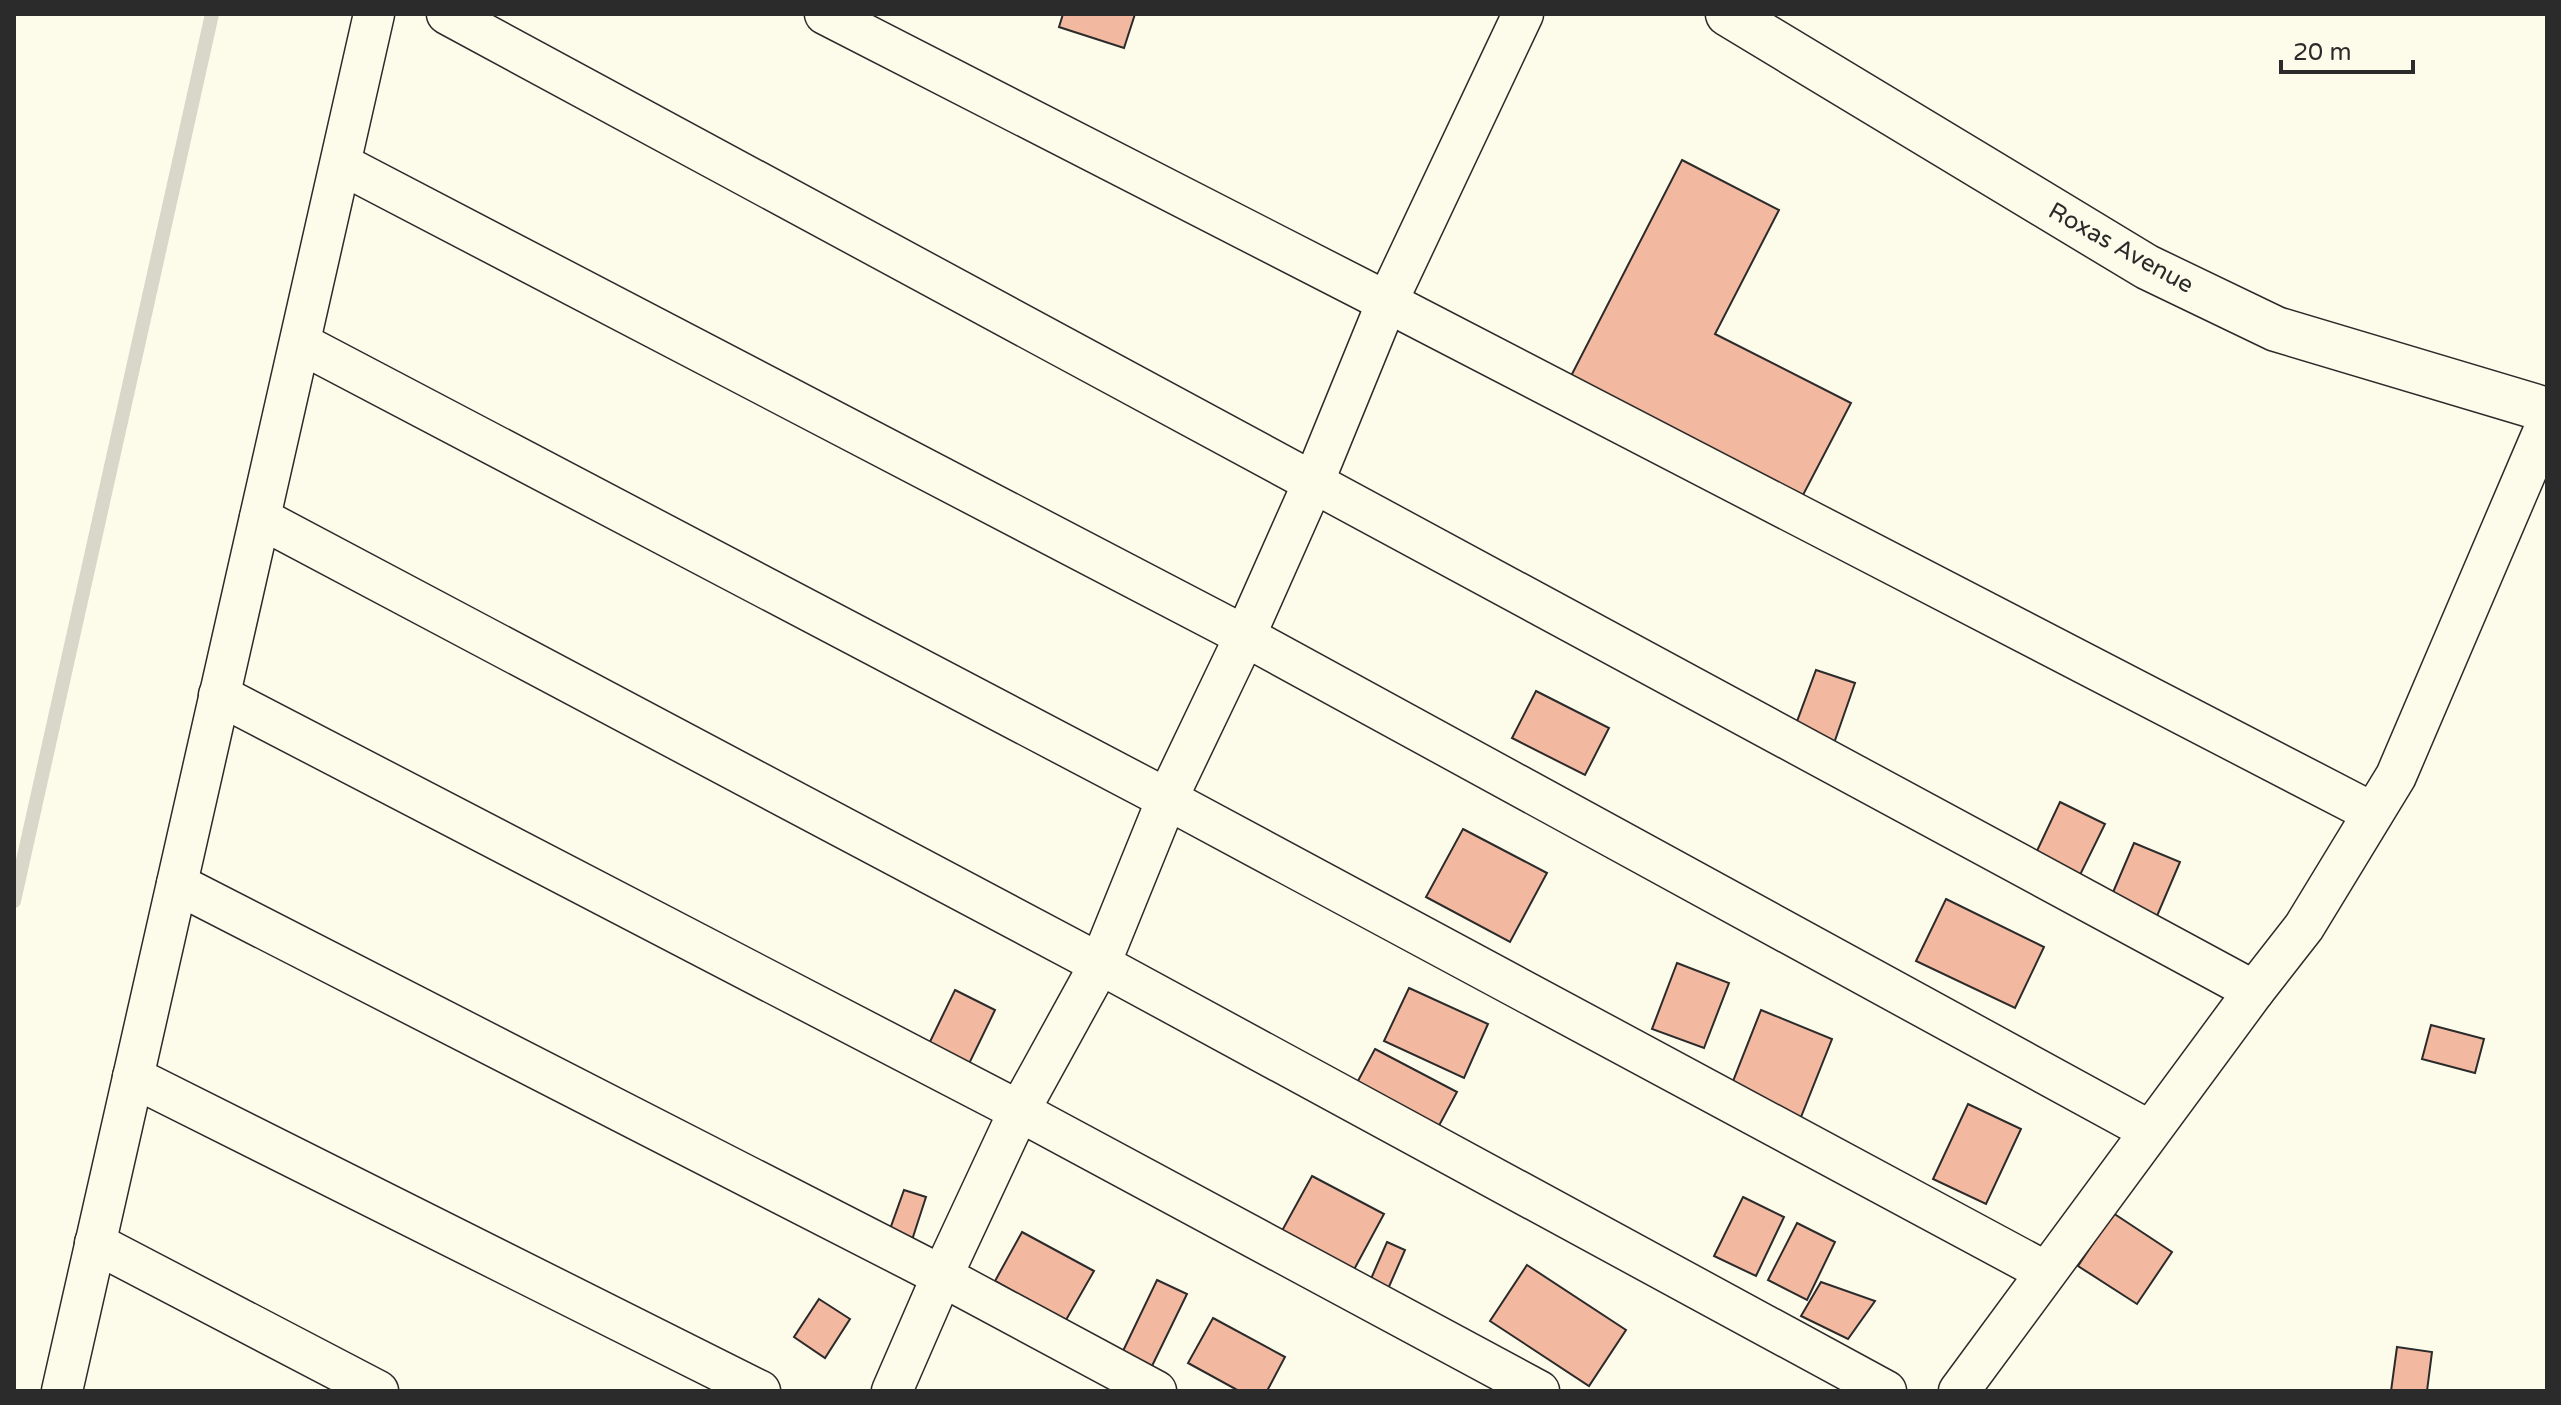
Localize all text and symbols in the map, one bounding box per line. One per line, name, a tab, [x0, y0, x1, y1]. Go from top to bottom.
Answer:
scale bar	[2281, 24, 2413, 74]
text: 20 m	[2293, 38, 2351, 67]
street label: Roxas Avenue	[2043, 196, 2199, 300]

